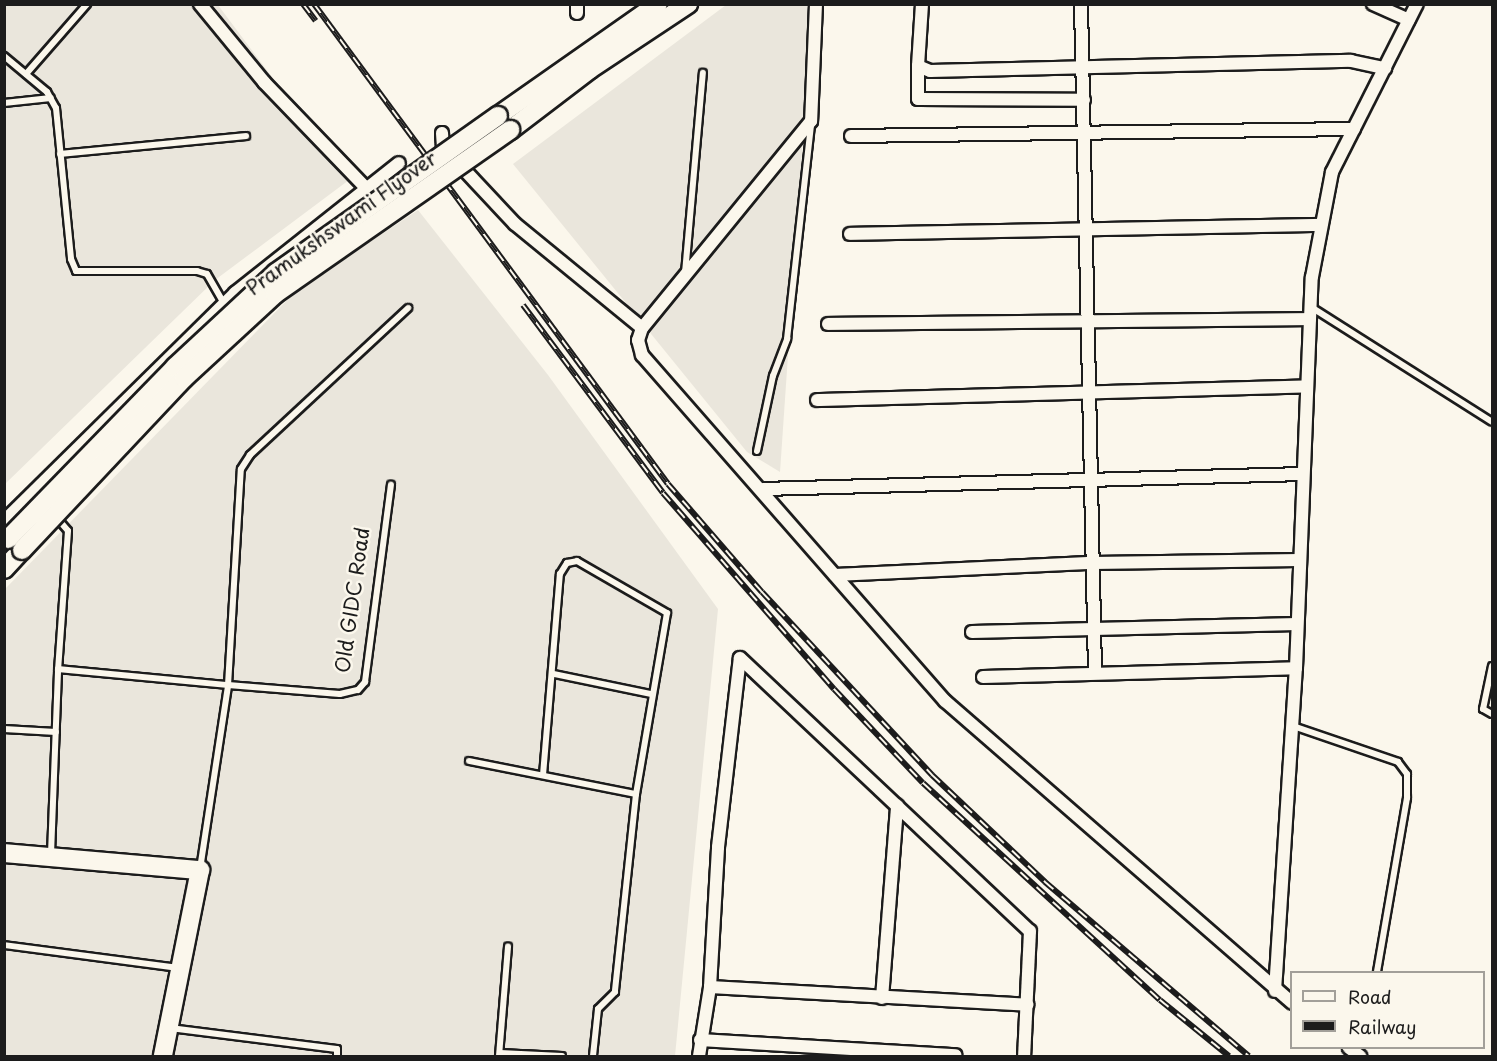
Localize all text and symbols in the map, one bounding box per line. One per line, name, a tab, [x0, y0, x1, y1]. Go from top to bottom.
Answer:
street label: Pramukshswami Flyover	[241, 146, 441, 300]
street label: Old GIDC Road	[330, 525, 374, 675]
legend	[1290, 971, 1485, 1049]
text: Road	[1348, 983, 1392, 1010]
text: Railway	[1348, 1013, 1416, 1040]

